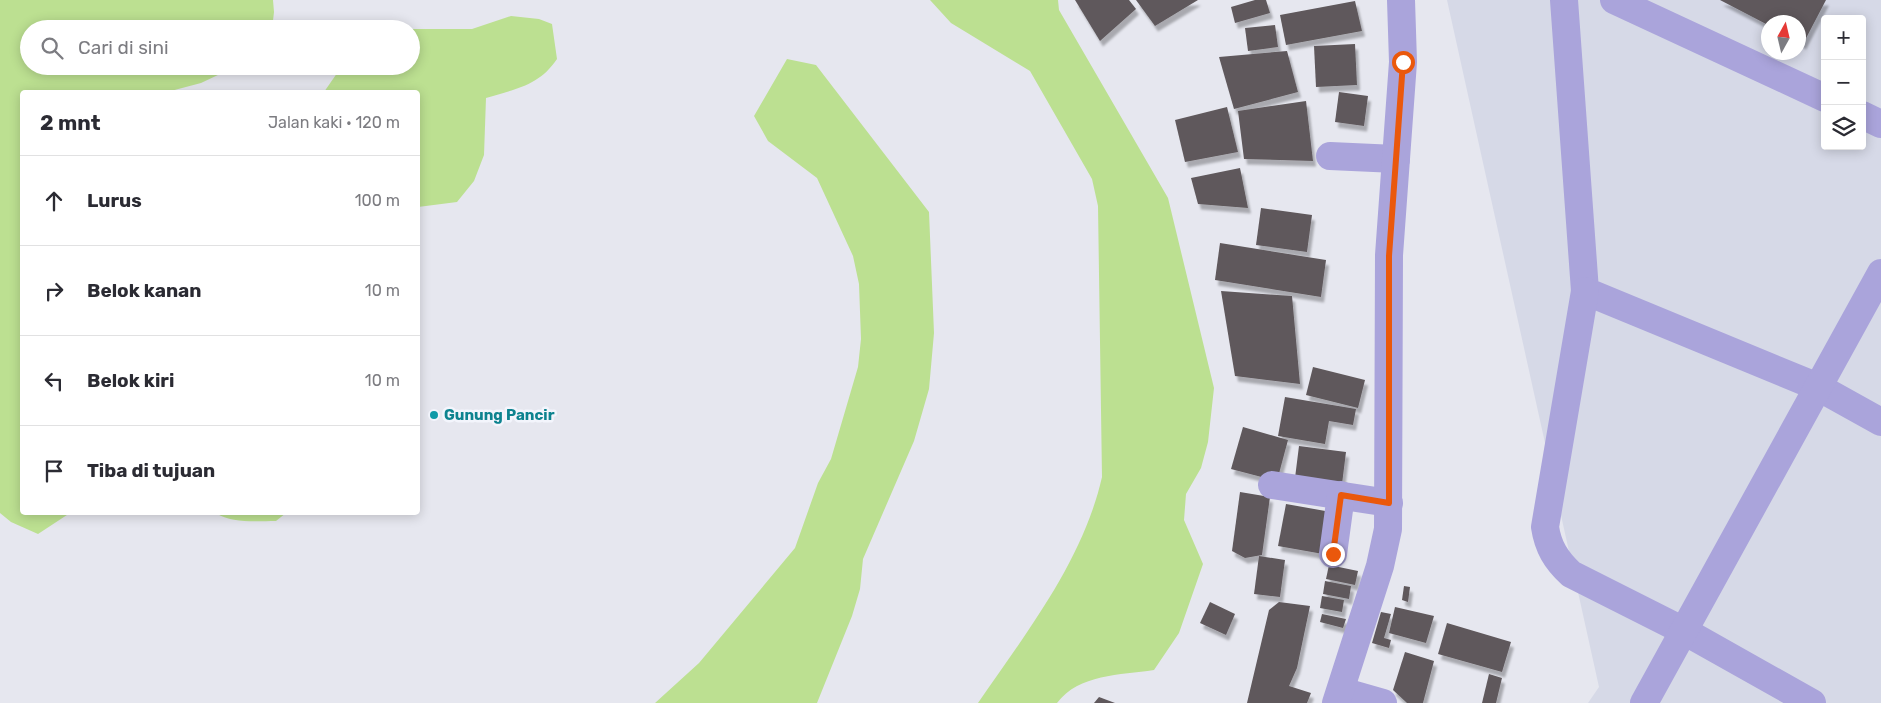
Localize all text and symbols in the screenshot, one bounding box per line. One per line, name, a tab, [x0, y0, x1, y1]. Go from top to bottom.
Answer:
north arrow	[1761, 15, 1806, 60]
map controls	[1821, 15, 1866, 150]
button: +	[1821, 15, 1866, 60]
search box	[20, 20, 420, 75]
icon: search	[38, 34, 66, 62]
text: Cari di sini	[78, 36, 169, 59]
route start	[1392, 51, 1415, 74]
button: −	[1821, 60, 1866, 105]
button: layers	[1821, 105, 1866, 150]
text: 2 mnt	[40, 110, 101, 135]
text: Jalan kaki · 120 m	[268, 113, 400, 132]
icon: ahead	[40, 187, 68, 215]
text: Lurus	[87, 189, 142, 212]
text: 100 m	[355, 191, 400, 210]
icon: right	[40, 277, 68, 305]
text: Belok kanan	[87, 279, 202, 302]
text: 10 m	[365, 281, 400, 300]
icon: left	[40, 367, 68, 395]
text: Belok kiri	[87, 369, 174, 392]
text: 10 m	[365, 371, 400, 390]
place label: Gunung Pancir	[444, 406, 555, 424]
marker: Gunung Pancir	[428, 409, 440, 421]
icon: arrive	[40, 457, 68, 485]
text: Tiba di tujuan	[87, 459, 215, 482]
route end	[1322, 543, 1345, 566]

